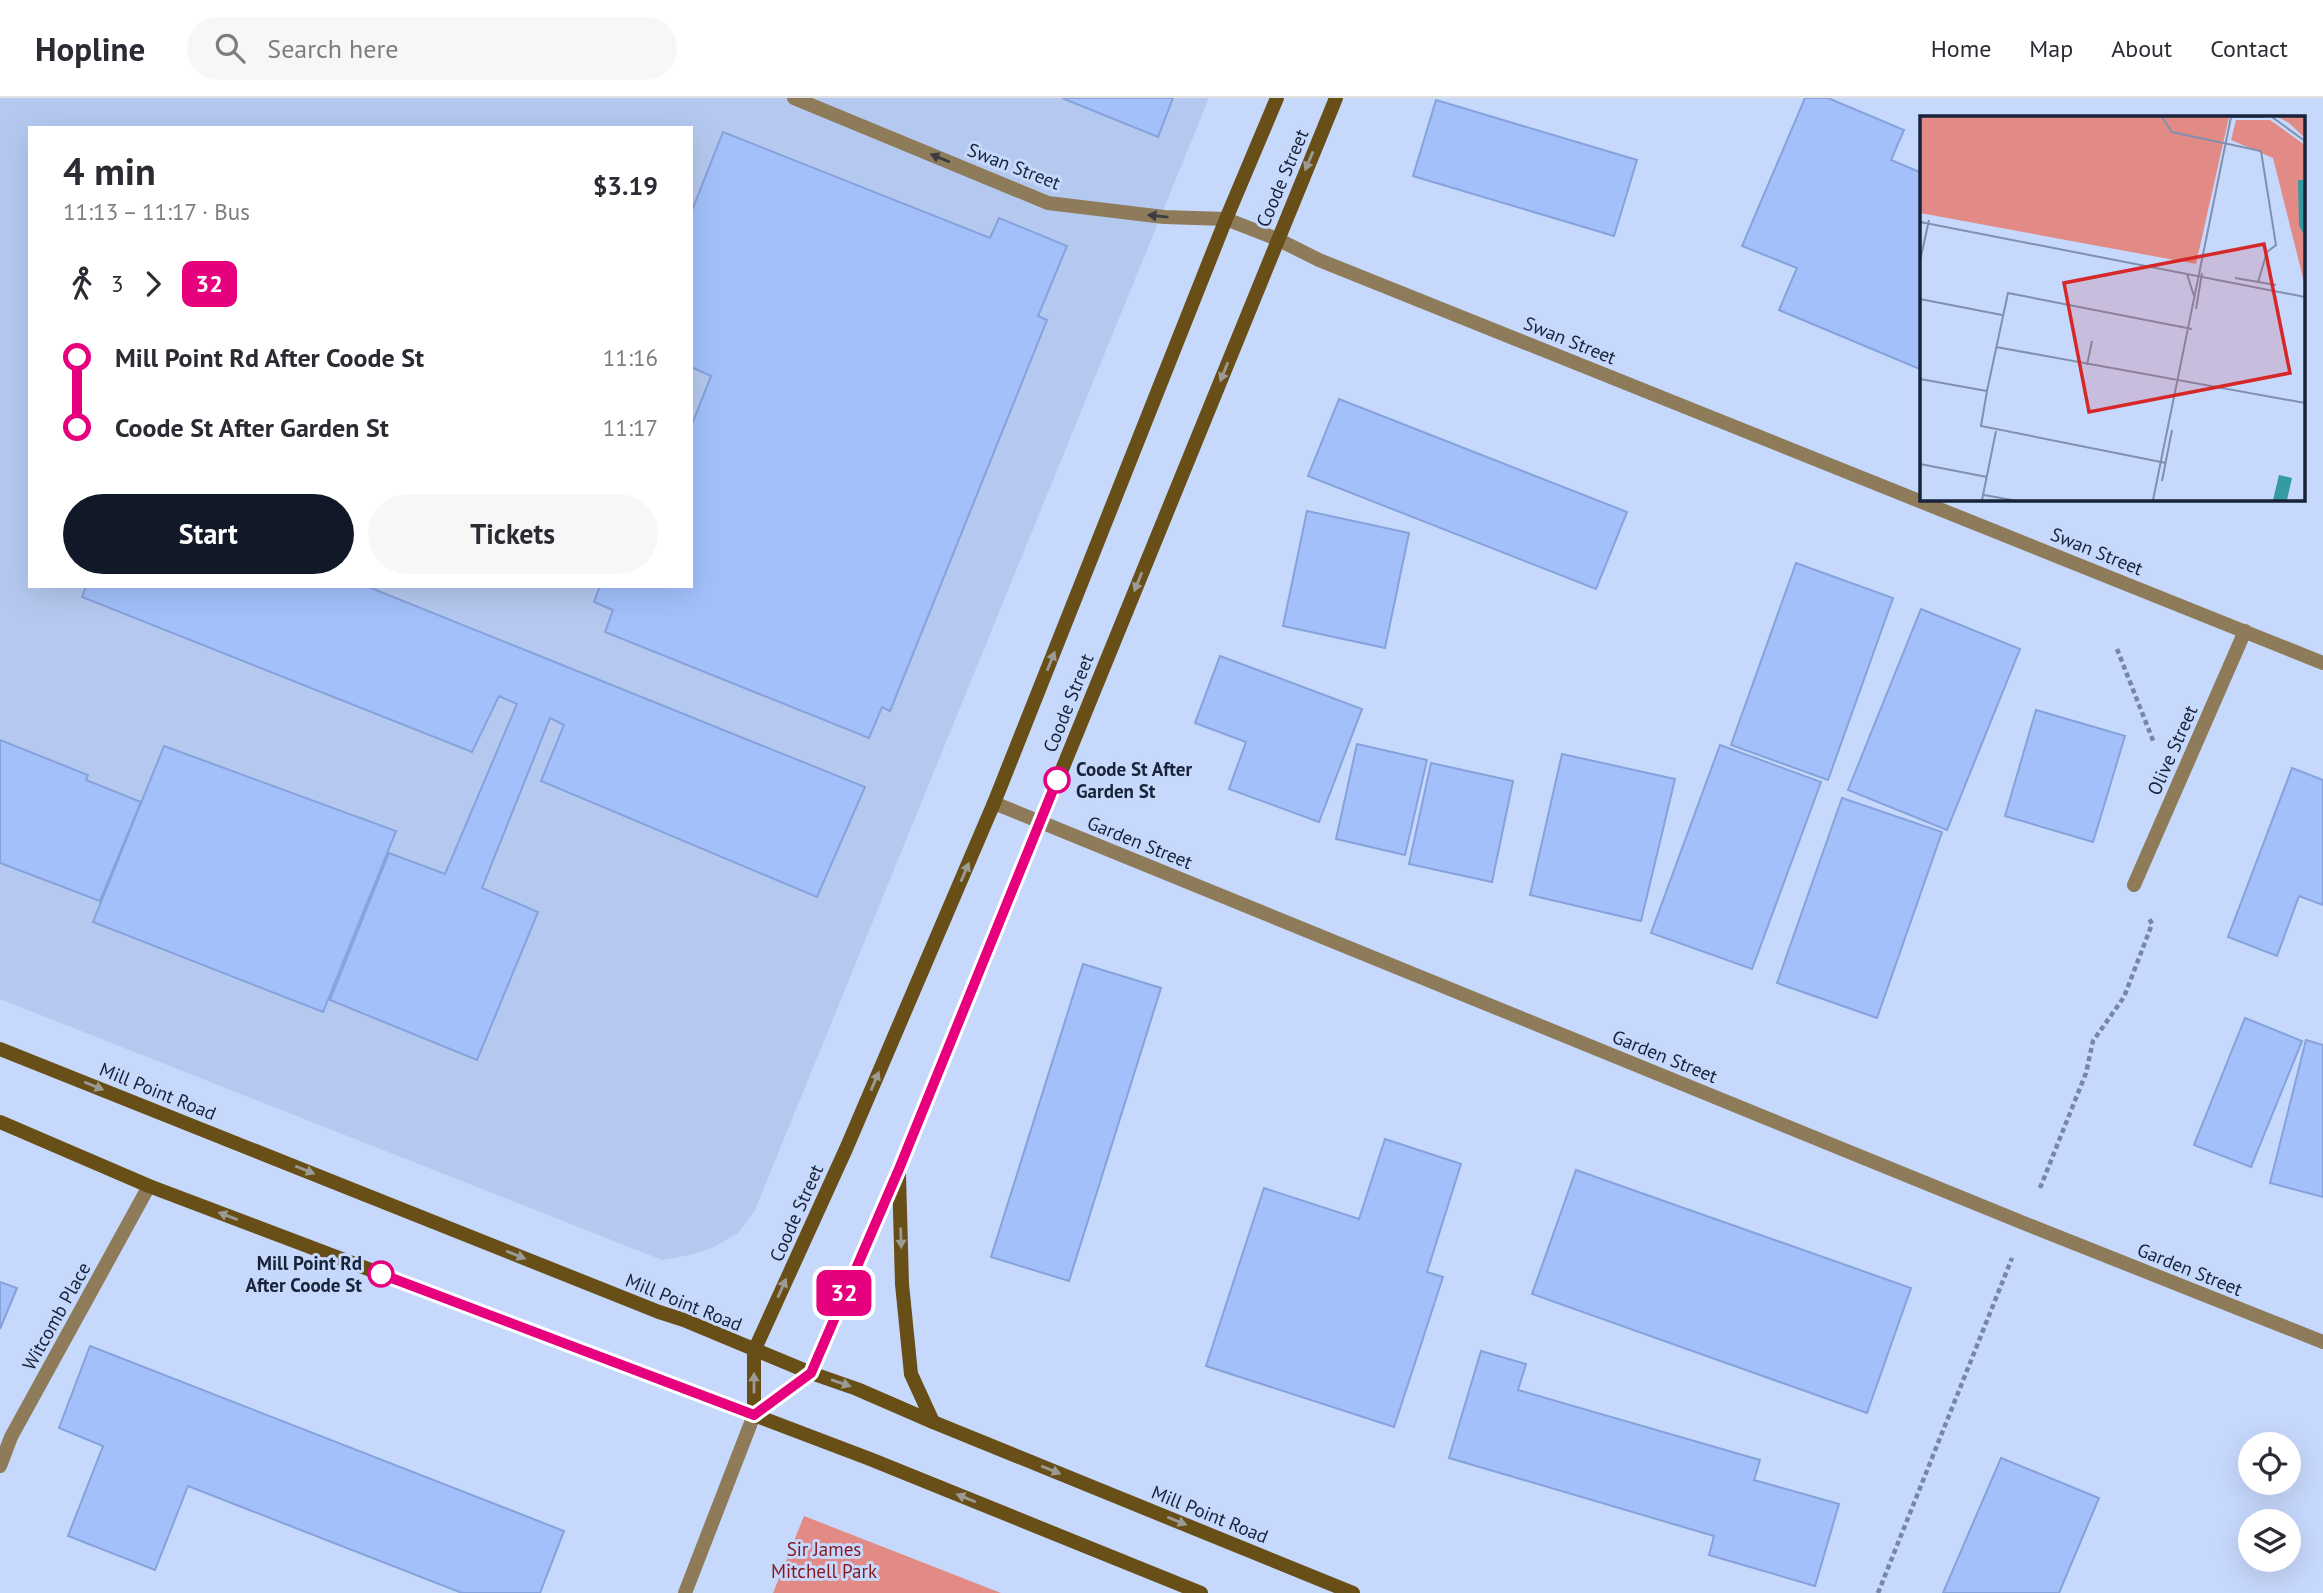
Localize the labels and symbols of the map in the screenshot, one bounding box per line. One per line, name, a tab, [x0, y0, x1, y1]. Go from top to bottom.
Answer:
inset map	[1920, 116, 2306, 500]
street label: Coode Street	[1251, 125, 1314, 231]
street label: Swan Street	[964, 137, 1064, 195]
one-way arrow	[1304, 151, 1315, 172]
one-way arrow	[929, 153, 950, 164]
one-way arrow	[1147, 210, 1169, 221]
street label: Swan Street	[1520, 311, 1620, 370]
one-way arrow	[1219, 362, 1230, 383]
street label: Swan Street	[2047, 522, 2147, 581]
one-way arrow	[1132, 572, 1143, 593]
street label: Coode Street	[1037, 650, 1099, 756]
one-way arrow	[1045, 650, 1056, 671]
street label: Olive Street	[2142, 701, 2203, 799]
place label: Coode St After Garden St	[1076, 757, 1192, 803]
marker: Coode St After Garden St	[1044, 767, 1070, 793]
street label: Garden Street	[1084, 810, 1197, 874]
one-way arrow	[959, 861, 970, 882]
street label: Garden Street	[1609, 1024, 1722, 1088]
street label: Mill Point Road	[96, 1057, 220, 1125]
one-way arrow	[870, 1070, 881, 1091]
one-way arrow	[84, 1080, 105, 1091]
street label: Coode Street	[764, 1160, 828, 1265]
one-way arrow	[295, 1164, 316, 1175]
one-way arrow	[218, 1210, 239, 1221]
one-way arrow	[895, 1227, 907, 1249]
street label: Garden Street	[2134, 1237, 2247, 1301]
one-way arrow	[506, 1249, 527, 1260]
place label: Mill Point Rd After Coode St	[245, 1251, 362, 1297]
street label: Witcomb Place	[17, 1258, 95, 1374]
marker: Mill Point Rd After Coode St	[368, 1261, 394, 1287]
street label: Mill Point Road	[622, 1268, 746, 1336]
line badge: 32	[812, 1270, 876, 1316]
one-way arrow	[777, 1278, 788, 1299]
one-way arrow	[748, 1372, 760, 1394]
one-way arrow	[831, 1378, 852, 1389]
one-way arrow	[1041, 1465, 1062, 1476]
street label: Mill Point Road	[1148, 1480, 1272, 1548]
one-way arrow	[955, 1492, 976, 1503]
one-way arrow	[1167, 1516, 1188, 1527]
park label: Sir James Mitchell Park	[771, 1537, 877, 1583]

